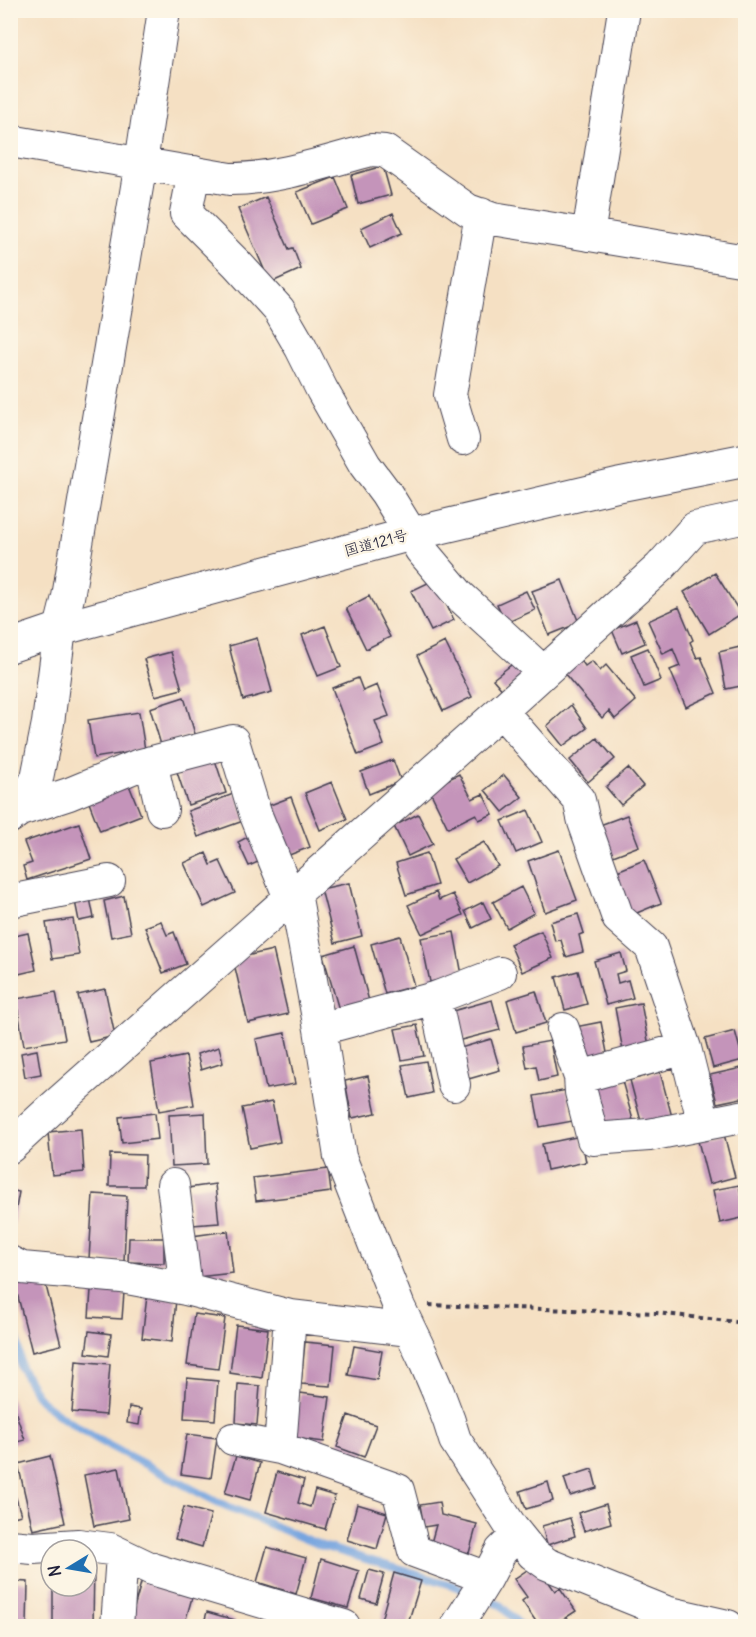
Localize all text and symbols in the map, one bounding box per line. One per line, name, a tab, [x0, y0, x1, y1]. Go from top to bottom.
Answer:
street label: 国道121号	[342, 525, 410, 560]
north arrow	[39, 1538, 99, 1598]
text: N	[43, 1564, 65, 1578]

